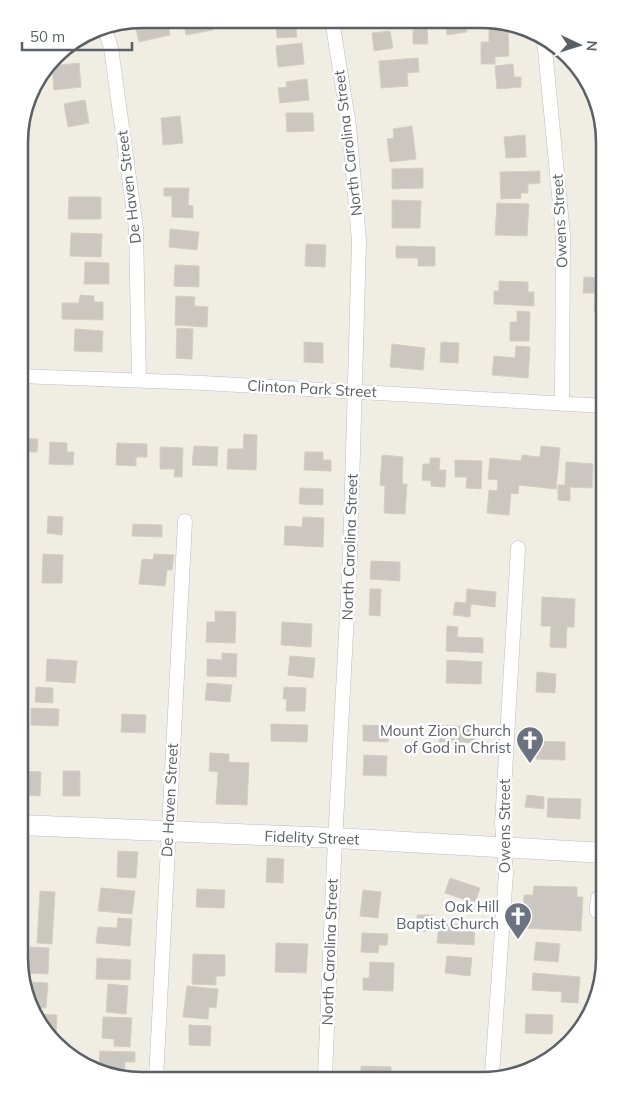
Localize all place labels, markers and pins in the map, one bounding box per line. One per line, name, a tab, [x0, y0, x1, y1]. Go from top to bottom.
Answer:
place label: Mount Zion Church of God in Christ	[380, 721, 511, 757]
church icon: Mount Zion Church of God in Christ	[515, 725, 545, 764]
place label: Oak Hill Baptist Church	[396, 897, 499, 933]
church icon: Oak Hill Baptist Church	[503, 901, 533, 940]

